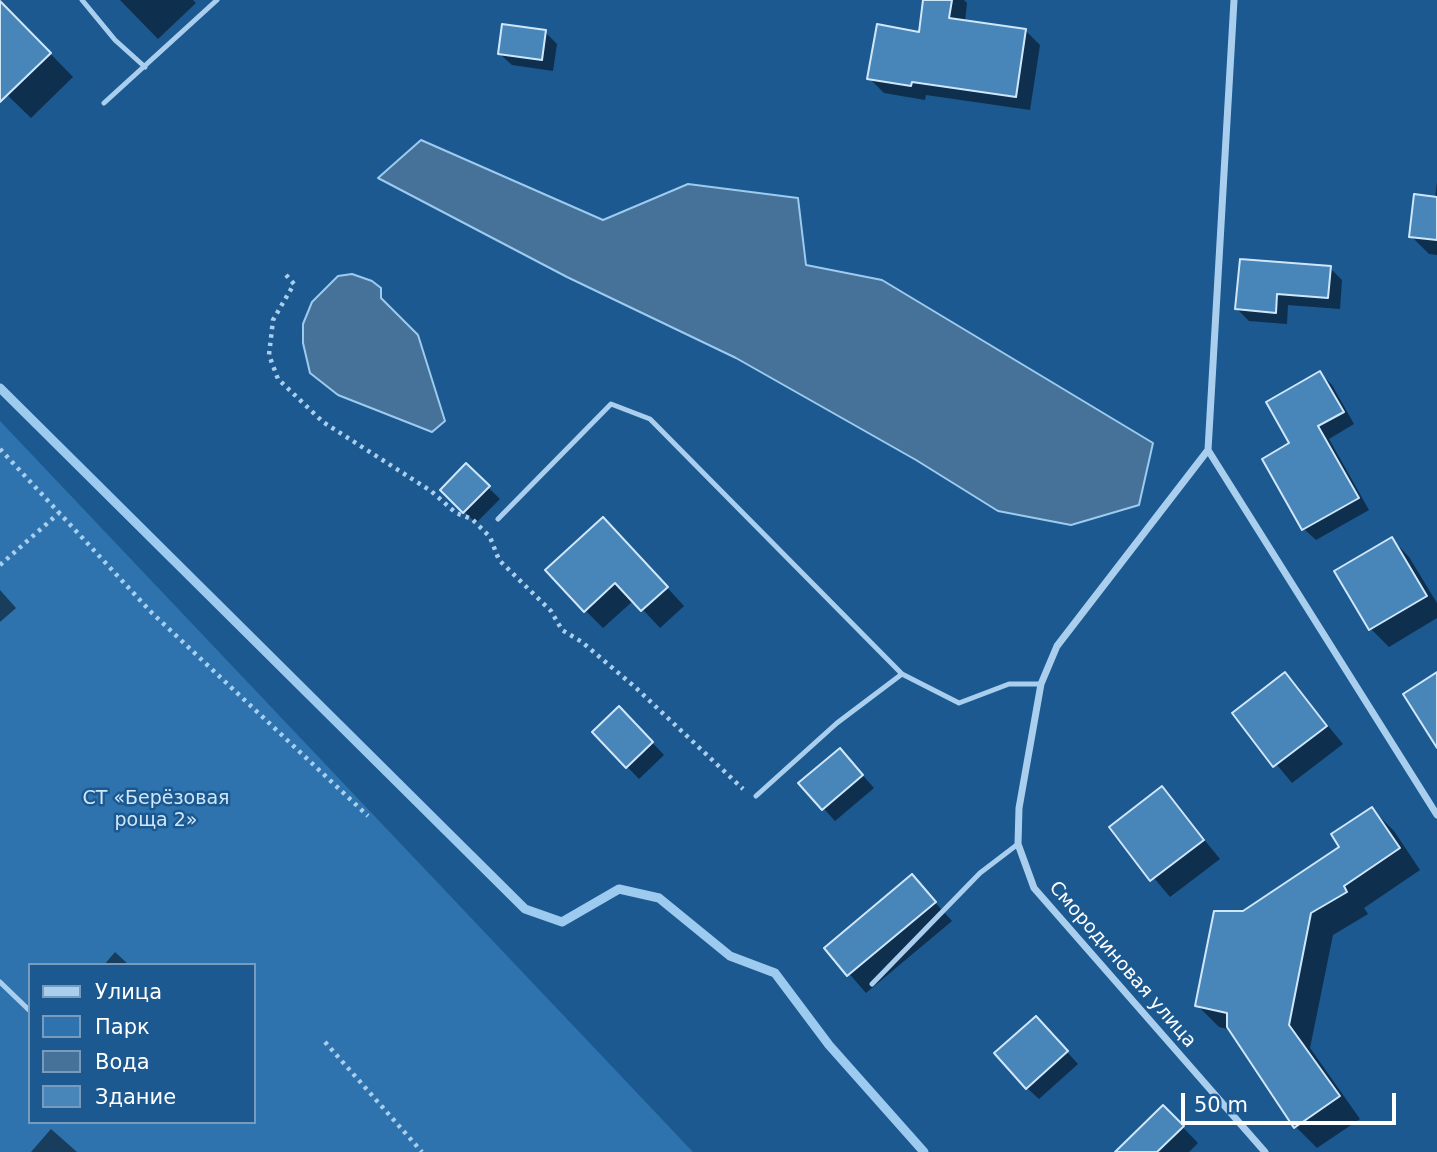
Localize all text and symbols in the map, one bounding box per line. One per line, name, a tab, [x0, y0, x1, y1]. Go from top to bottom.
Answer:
park label: СТ «Берёзовая роща 2»	[82, 788, 230, 832]
street label: Смородиновая улица	[1044, 877, 1200, 1053]
legend	[28, 963, 256, 1124]
text: Улица	[95, 980, 162, 1004]
text: Парк	[95, 1015, 150, 1039]
text: Вода	[95, 1050, 150, 1074]
scale bar	[1185, 1078, 1400, 1122]
text: Здание	[95, 1085, 176, 1109]
text: 50 m	[1194, 1093, 1248, 1117]

